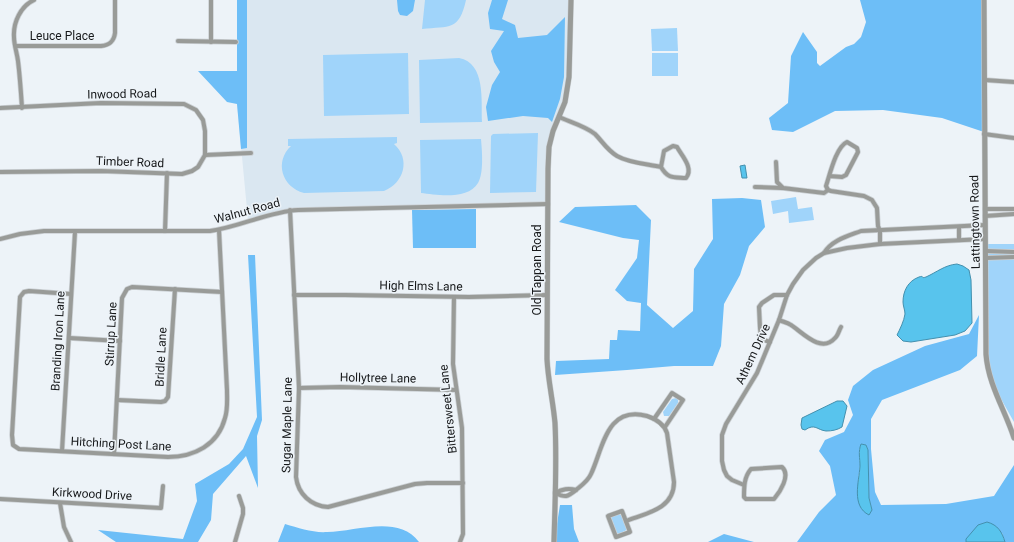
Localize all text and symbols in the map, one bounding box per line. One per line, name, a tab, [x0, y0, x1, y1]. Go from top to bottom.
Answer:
street label: Leuce Place	[30, 29, 94, 43]
street label: Inwood Road	[87, 86, 157, 102]
street label: Timber Road	[96, 154, 164, 170]
street label: Lattingtown Road	[967, 175, 983, 269]
street label: Walnut Road	[213, 195, 281, 227]
street label: Old Tappan Road	[530, 225, 544, 315]
street label: High Elms Lane	[379, 278, 463, 294]
street label: Branding Iron Lane	[48, 291, 68, 391]
street label: Stirrup Lane	[102, 301, 120, 367]
street label: Athem Drive	[733, 322, 773, 386]
street label: Bridle Lane	[152, 327, 170, 387]
street label: Bittersweet Lane	[436, 364, 460, 454]
street label: Hollytree Lane	[340, 370, 416, 386]
street label: Sugar Maple Lane	[279, 377, 295, 473]
street label: Hitching Post Lane	[70, 434, 172, 454]
street label: Kirkwood Drive	[52, 485, 132, 503]

